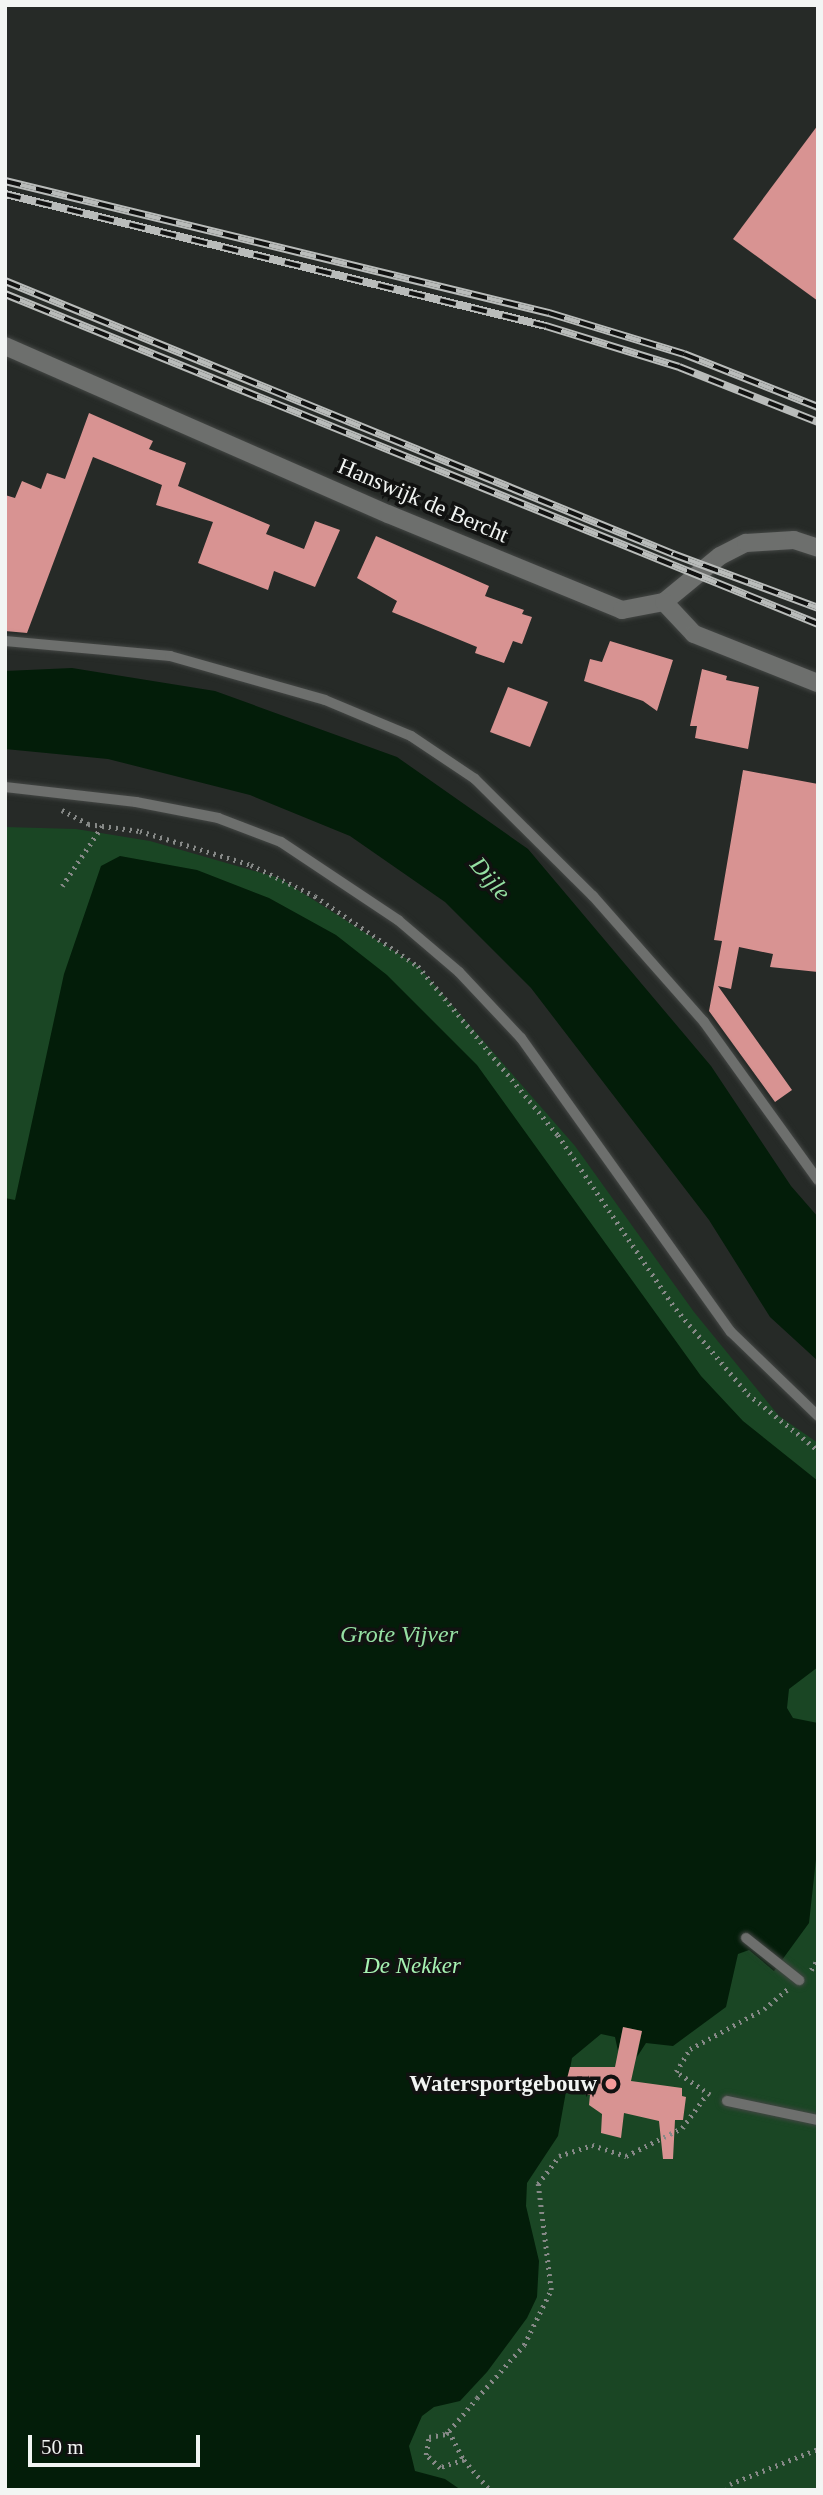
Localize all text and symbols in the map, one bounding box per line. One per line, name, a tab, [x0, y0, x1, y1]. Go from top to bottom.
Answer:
street label: Hanswijk de Bercht	[334, 453, 512, 549]
water label: Dijle	[464, 851, 516, 907]
water label: Grote Vijver	[340, 1621, 458, 1649]
park label: De Nekker	[363, 1952, 461, 1980]
place label: Watersportgebouw	[409, 2070, 597, 2098]
marker: Watersportgebouw	[603, 2076, 619, 2092]
scale bar	[32, 2422, 203, 2466]
text: 50 m	[41, 2435, 84, 2459]

